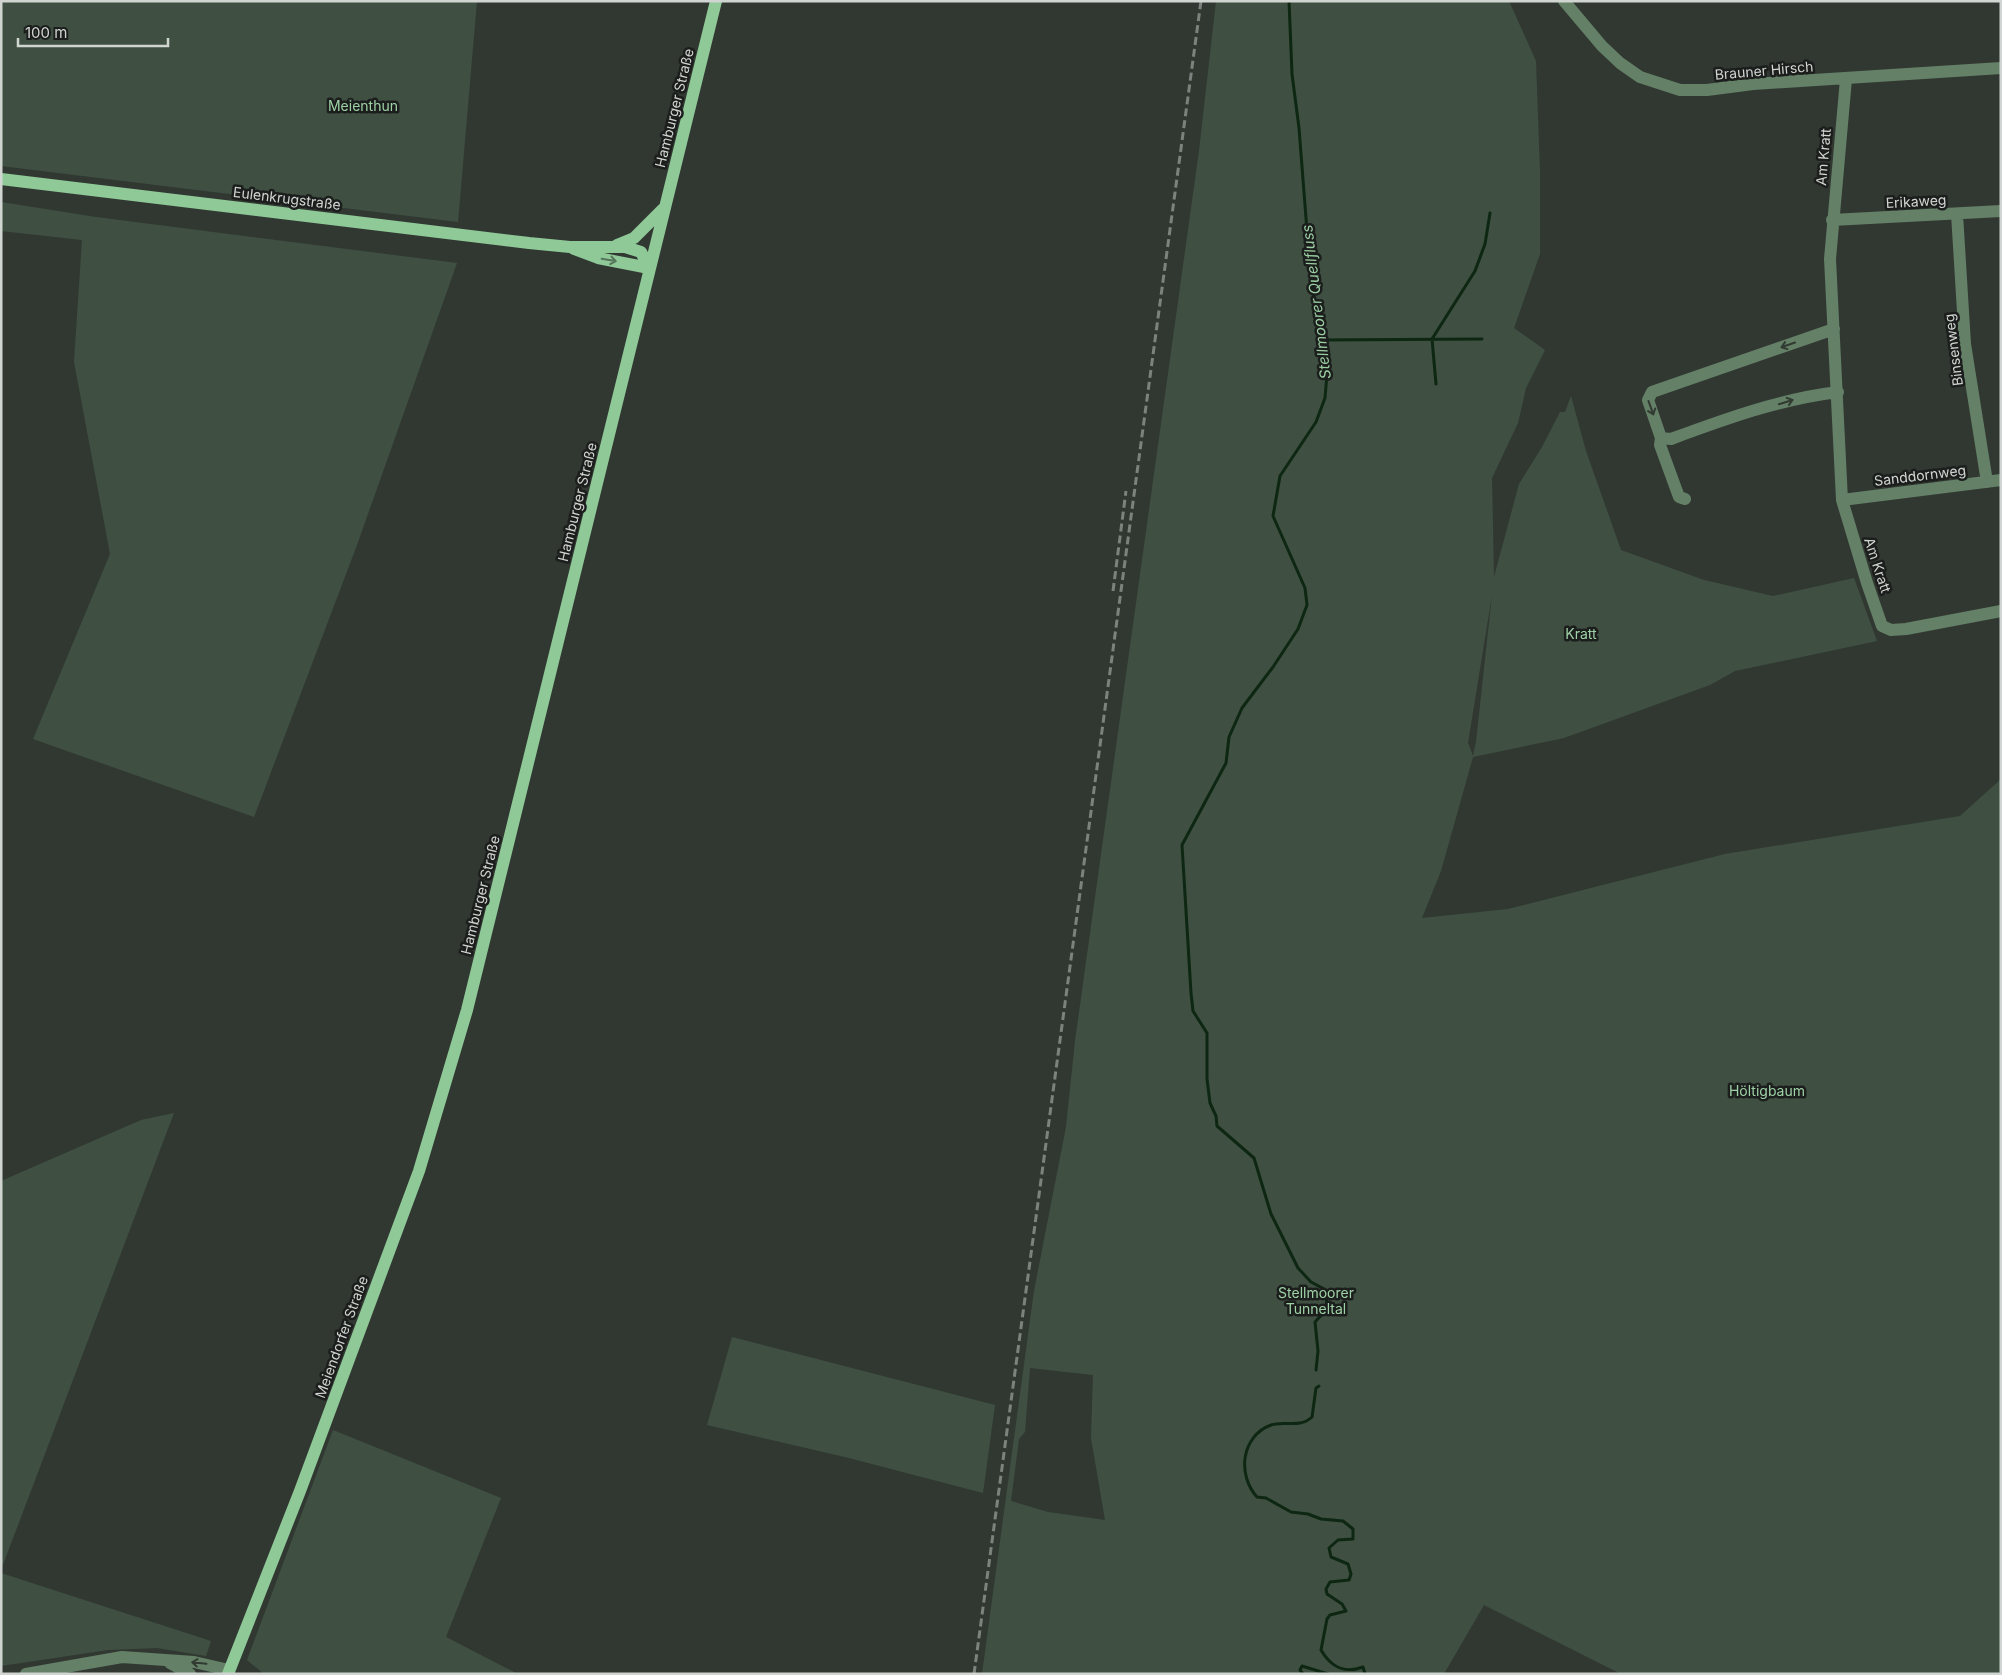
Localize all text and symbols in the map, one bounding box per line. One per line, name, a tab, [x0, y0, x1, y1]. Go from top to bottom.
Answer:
scale bar	[18, 15, 168, 47]
text: 100 m	[25, 23, 67, 42]
street label: Hamburger Straße	[651, 47, 697, 169]
street label: Brauner Hirsch	[1714, 57, 1814, 83]
park label: Meienthun	[328, 97, 398, 114]
street label: Am Kratt	[1812, 127, 1834, 186]
street label: Eulenkrugstraße	[232, 183, 342, 213]
street label: Erikaweg	[1885, 191, 1947, 211]
water label: Stellmoorer Quellfluss	[1297, 224, 1335, 380]
one-way arrow	[600, 255, 616, 265]
street label: Binsenweg	[1940, 313, 1966, 387]
one-way arrow	[1781, 341, 1796, 350]
one-way arrow	[1778, 397, 1794, 407]
one-way arrow	[1647, 400, 1656, 415]
street label: Hamburger Straße	[554, 441, 600, 563]
street label: Sanddornweg	[1873, 461, 1967, 489]
street label: Am Kratt	[1861, 535, 1895, 595]
park label: Kratt	[1565, 625, 1597, 642]
street label: Hamburger Straße	[457, 834, 503, 956]
park label: Höltigbaum	[1729, 1082, 1805, 1099]
street label: Meiendorfer Straße	[311, 1274, 371, 1400]
park label: Stellmoorer Tunneltal	[1278, 1284, 1354, 1317]
one-way arrow	[192, 1658, 208, 1668]

